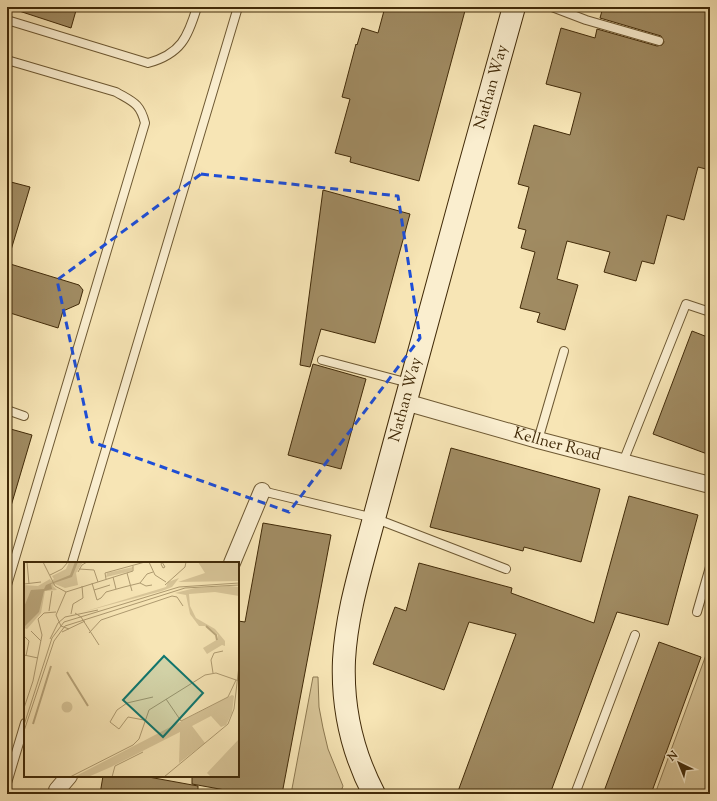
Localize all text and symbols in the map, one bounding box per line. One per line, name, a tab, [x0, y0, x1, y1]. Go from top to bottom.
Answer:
street label: Nathan Way	[469, 42, 514, 132]
street label: Nathan Way	[384, 355, 428, 445]
street label: Kellner Road	[511, 422, 603, 467]
inset map	[24, 562, 239, 777]
north arrow	[659, 743, 699, 783]
text: N	[663, 747, 682, 766]

